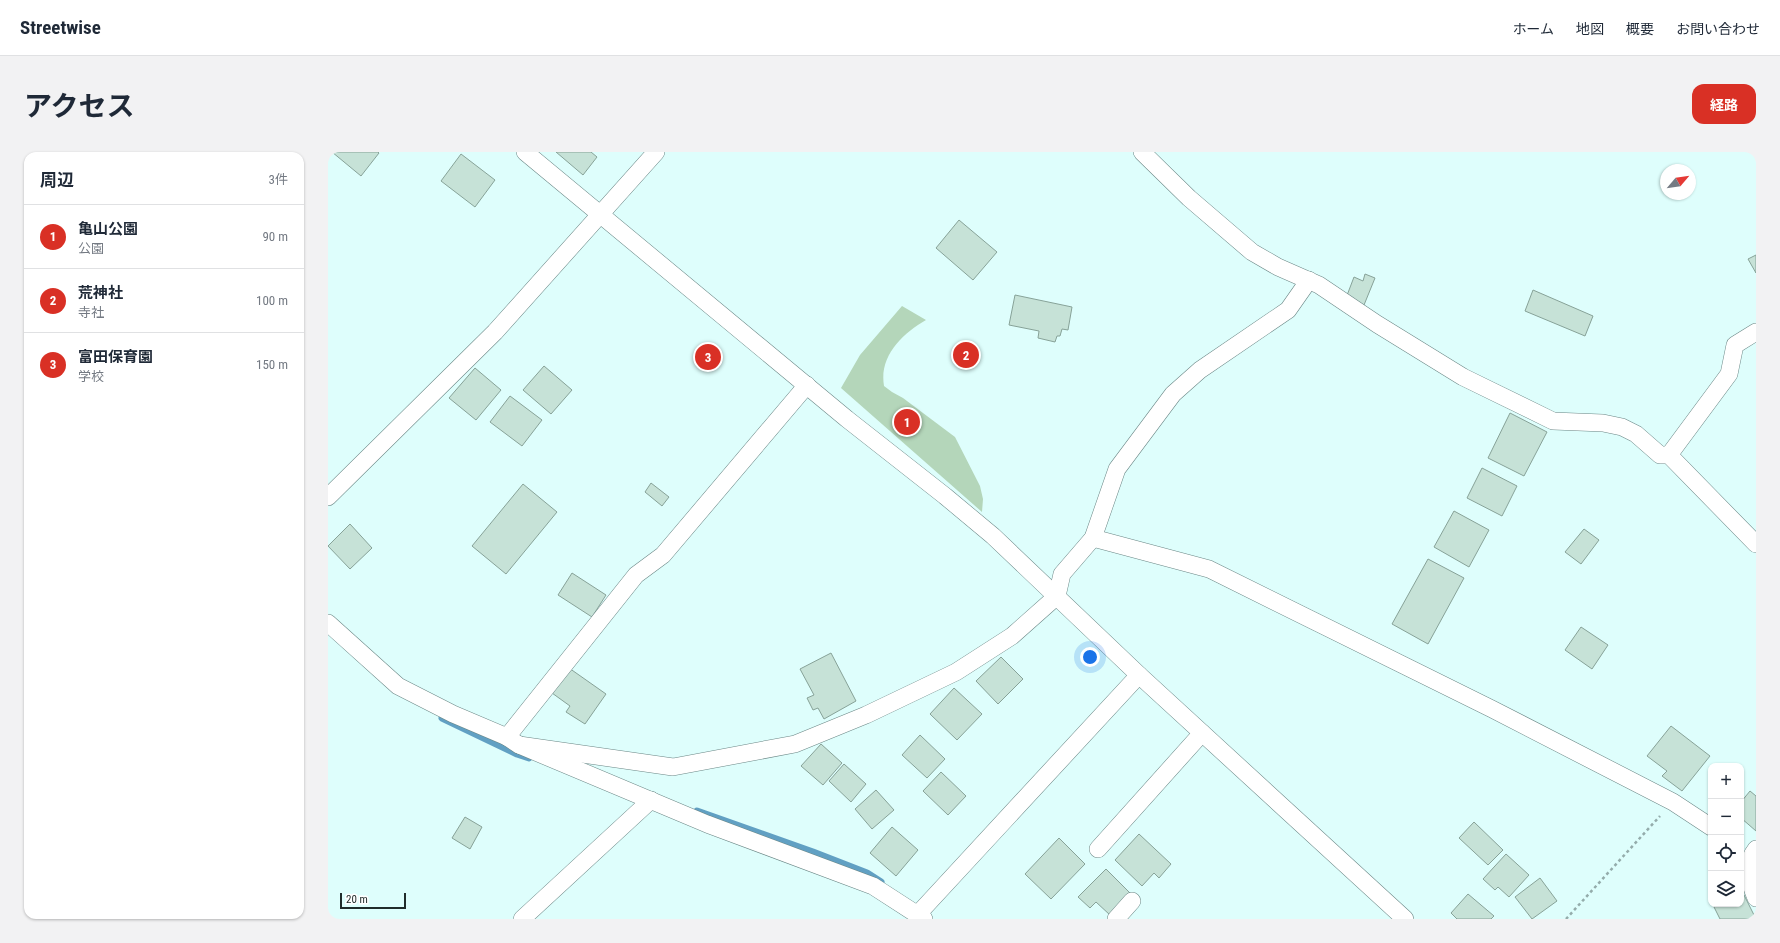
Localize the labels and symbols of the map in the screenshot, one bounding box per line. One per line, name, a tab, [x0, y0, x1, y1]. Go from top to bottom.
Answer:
north arrow	[1660, 164, 1696, 200]
pin: 2	[953, 340, 979, 370]
pin: 3	[695, 342, 721, 372]
pin: 1	[894, 407, 920, 437]
your location	[1080, 647, 1100, 667]
scale bar	[340, 891, 406, 910]

